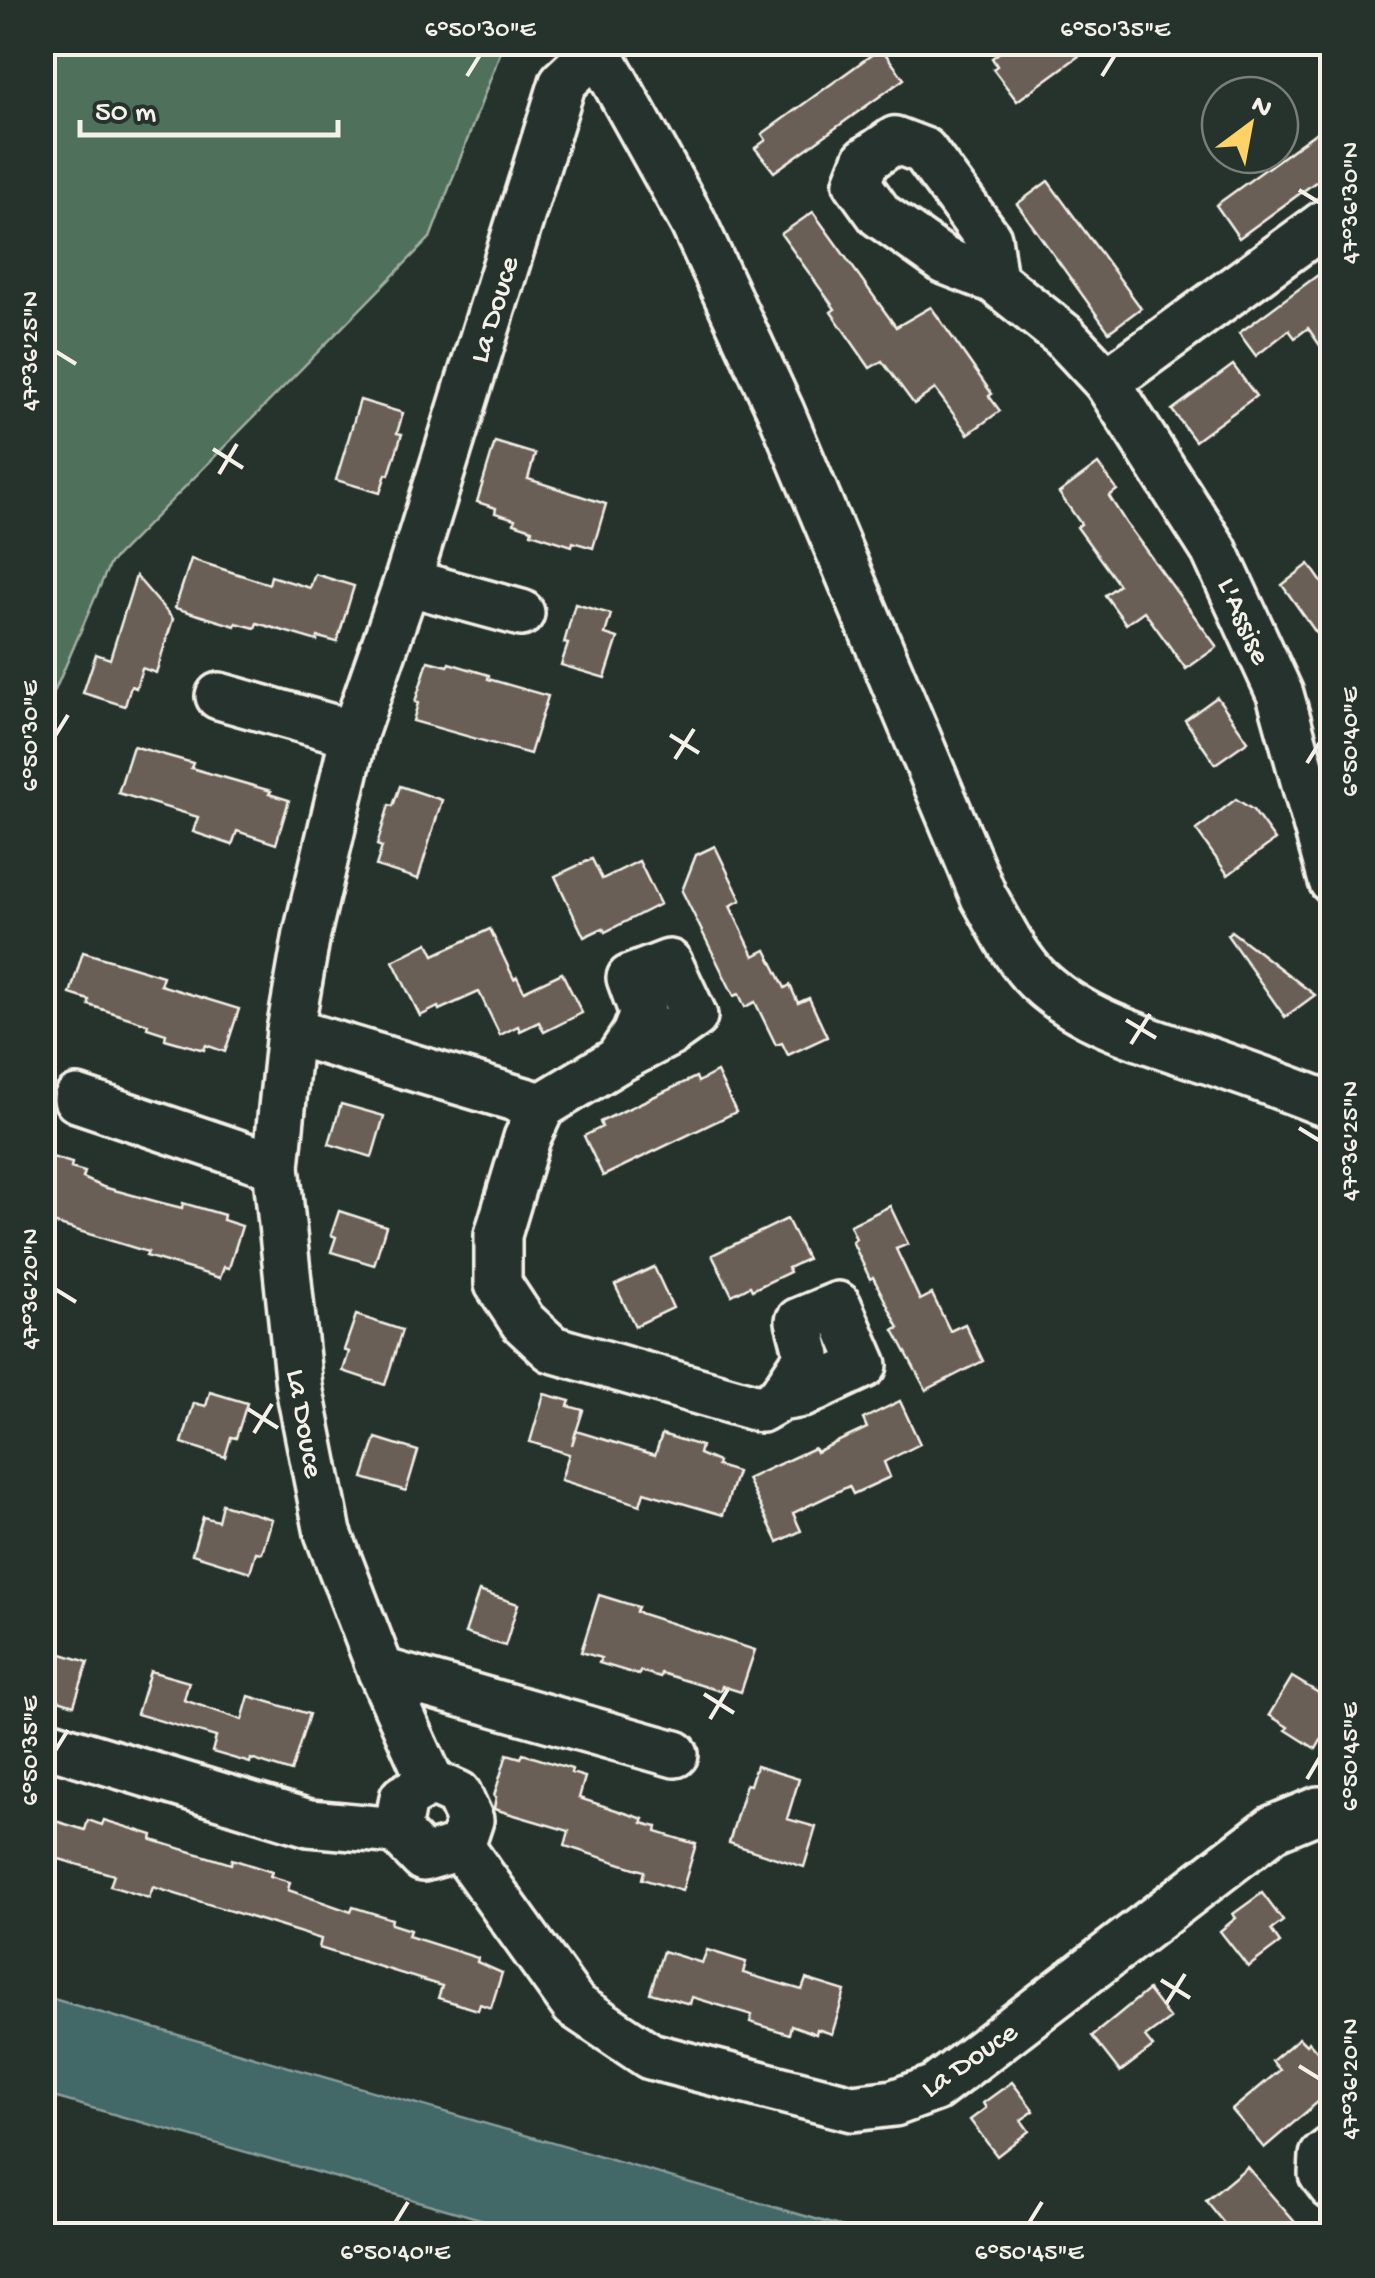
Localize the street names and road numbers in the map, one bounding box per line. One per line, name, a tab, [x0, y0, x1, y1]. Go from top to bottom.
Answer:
street label: La Douce	[464, 252, 529, 368]
street label: L'Assise	[1207, 573, 1277, 671]
street label: La Douce	[276, 1367, 329, 1481]
street label: La Douce	[916, 2016, 1026, 2107]

